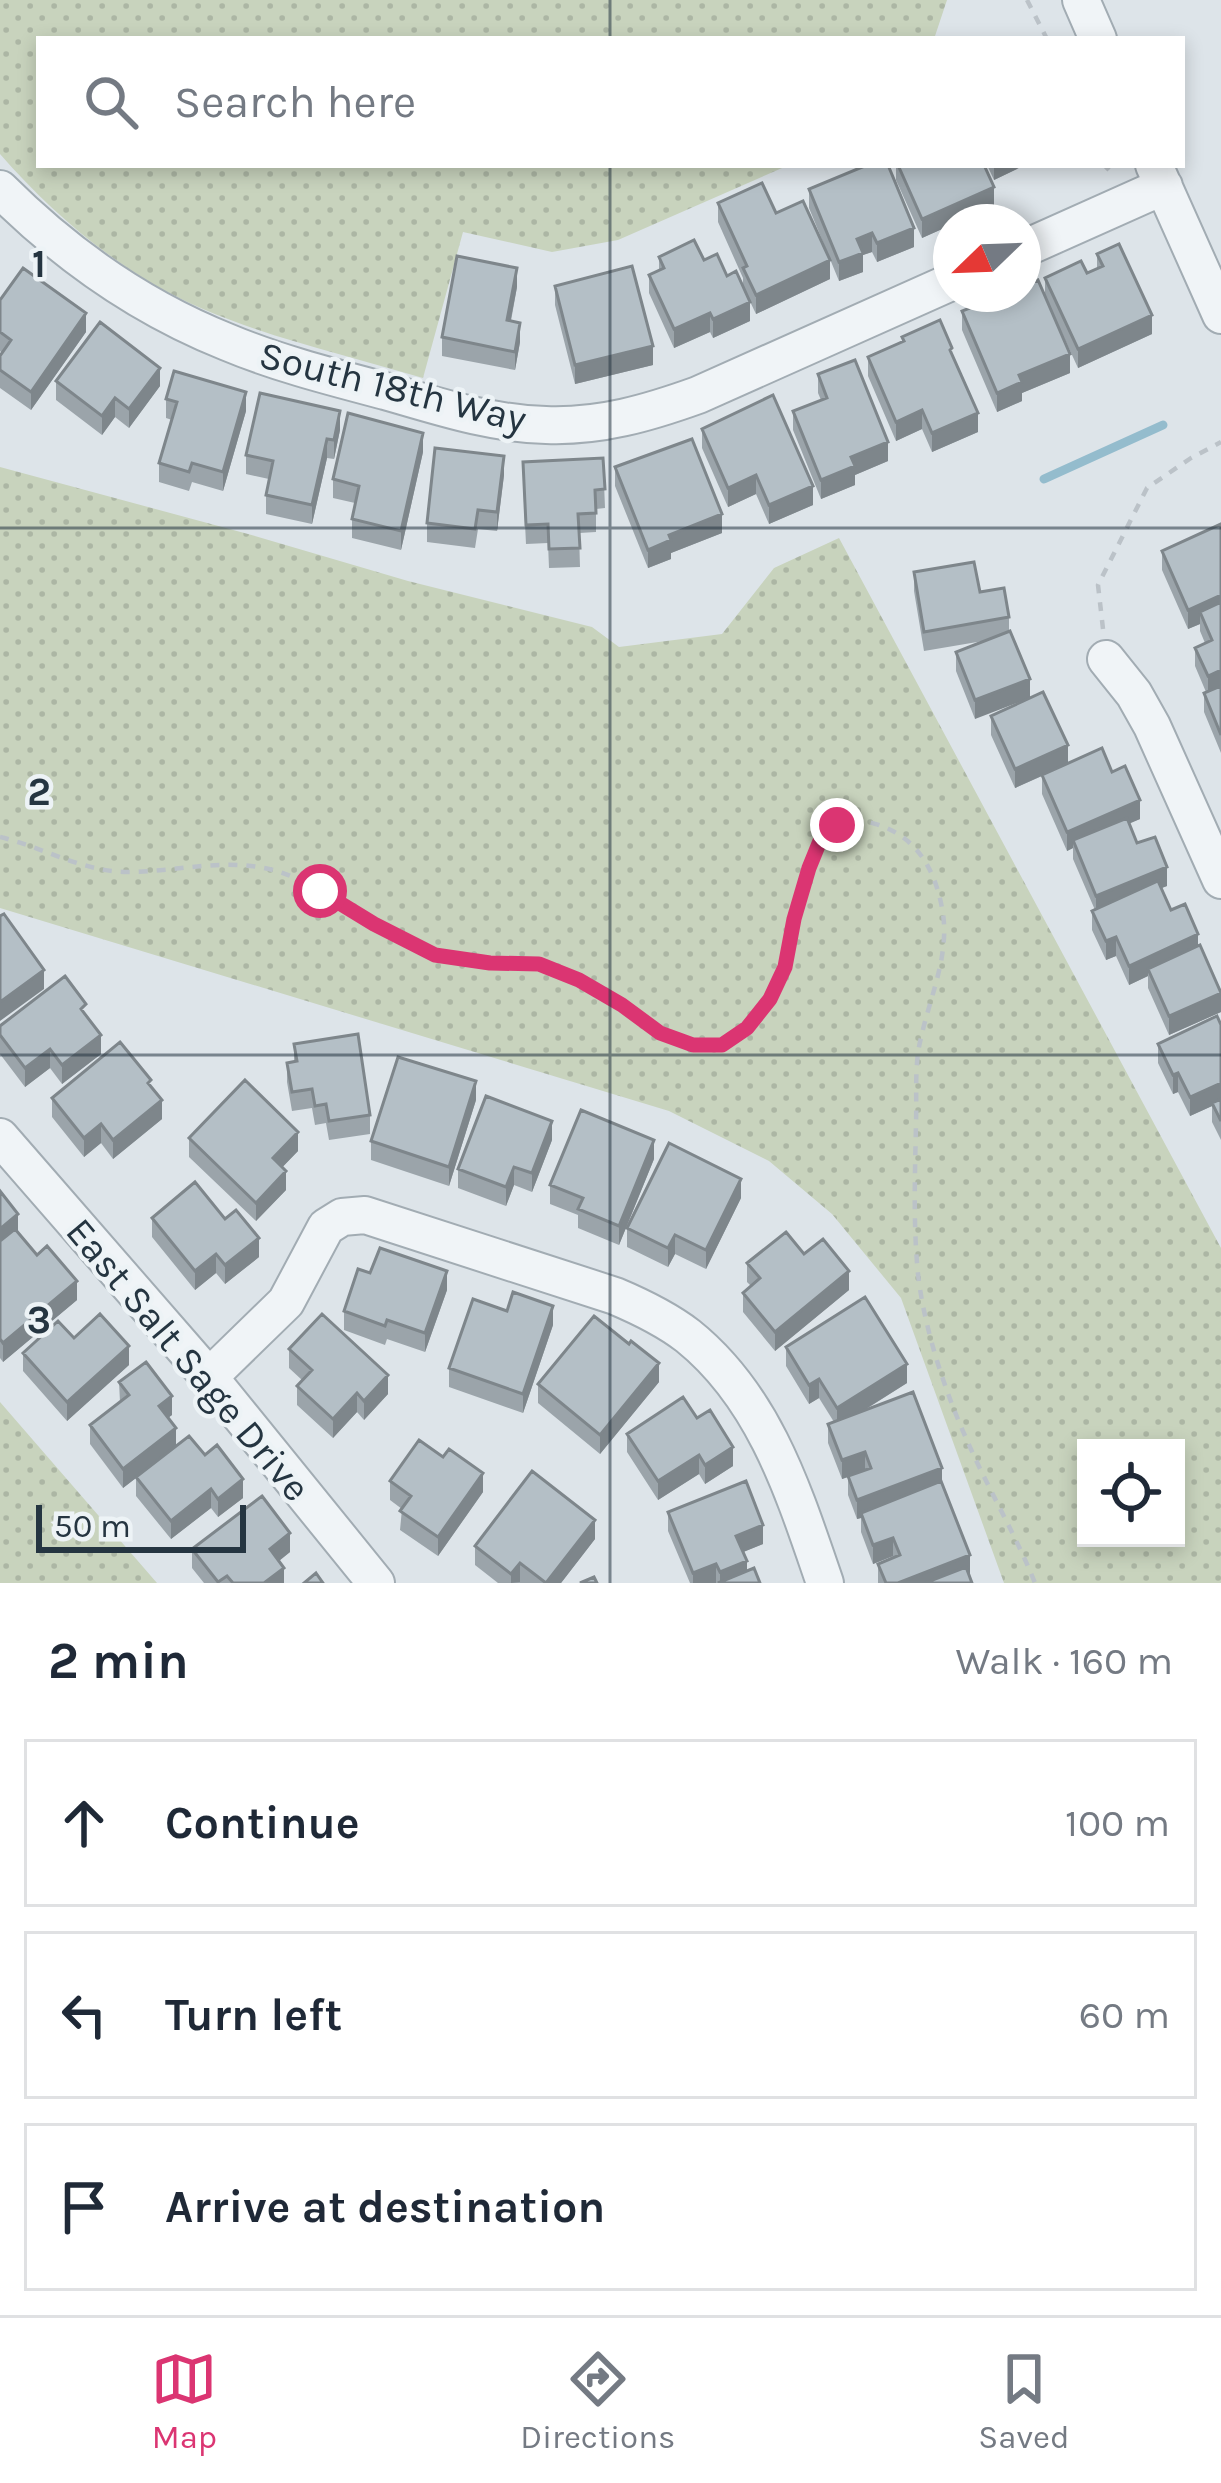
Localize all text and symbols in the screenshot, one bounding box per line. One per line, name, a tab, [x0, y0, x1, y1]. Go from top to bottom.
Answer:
search box	[36, 36, 1185, 168]
icon: search	[78, 69, 144, 135]
text: Search here	[174, 76, 416, 128]
north arrow	[933, 204, 1041, 312]
text: 1	[32, 241, 46, 287]
street label: South 18th Way	[254, 332, 531, 442]
text: 2	[27, 769, 51, 815]
route end	[810, 798, 864, 852]
route start	[293, 864, 347, 918]
street label: East Salt Sage Drive	[56, 1209, 320, 1510]
text: 3	[27, 1297, 51, 1343]
map controls	[1077, 1439, 1185, 1547]
button: locate	[1077, 1439, 1185, 1547]
scale bar	[36, 1499, 246, 1552]
text: 50 m	[54, 1507, 131, 1545]
text: 2 min	[48, 1631, 189, 1691]
text: Walk · 160 m	[955, 1638, 1173, 1684]
icon: ahead	[51, 1790, 117, 1856]
text: Continue	[165, 1797, 360, 1849]
text: 100 m	[1065, 1800, 1170, 1846]
icon: left	[51, 1982, 117, 2048]
text: Turn left	[165, 1989, 342, 2041]
text: 60 m	[1079, 1992, 1170, 2038]
icon: arrive	[51, 2174, 117, 2240]
text: Arrive at destination	[165, 2181, 605, 2233]
tab: Map	[151, 2346, 217, 2456]
tab: Directions	[520, 2346, 675, 2456]
tab: Saved	[978, 2346, 1070, 2456]

